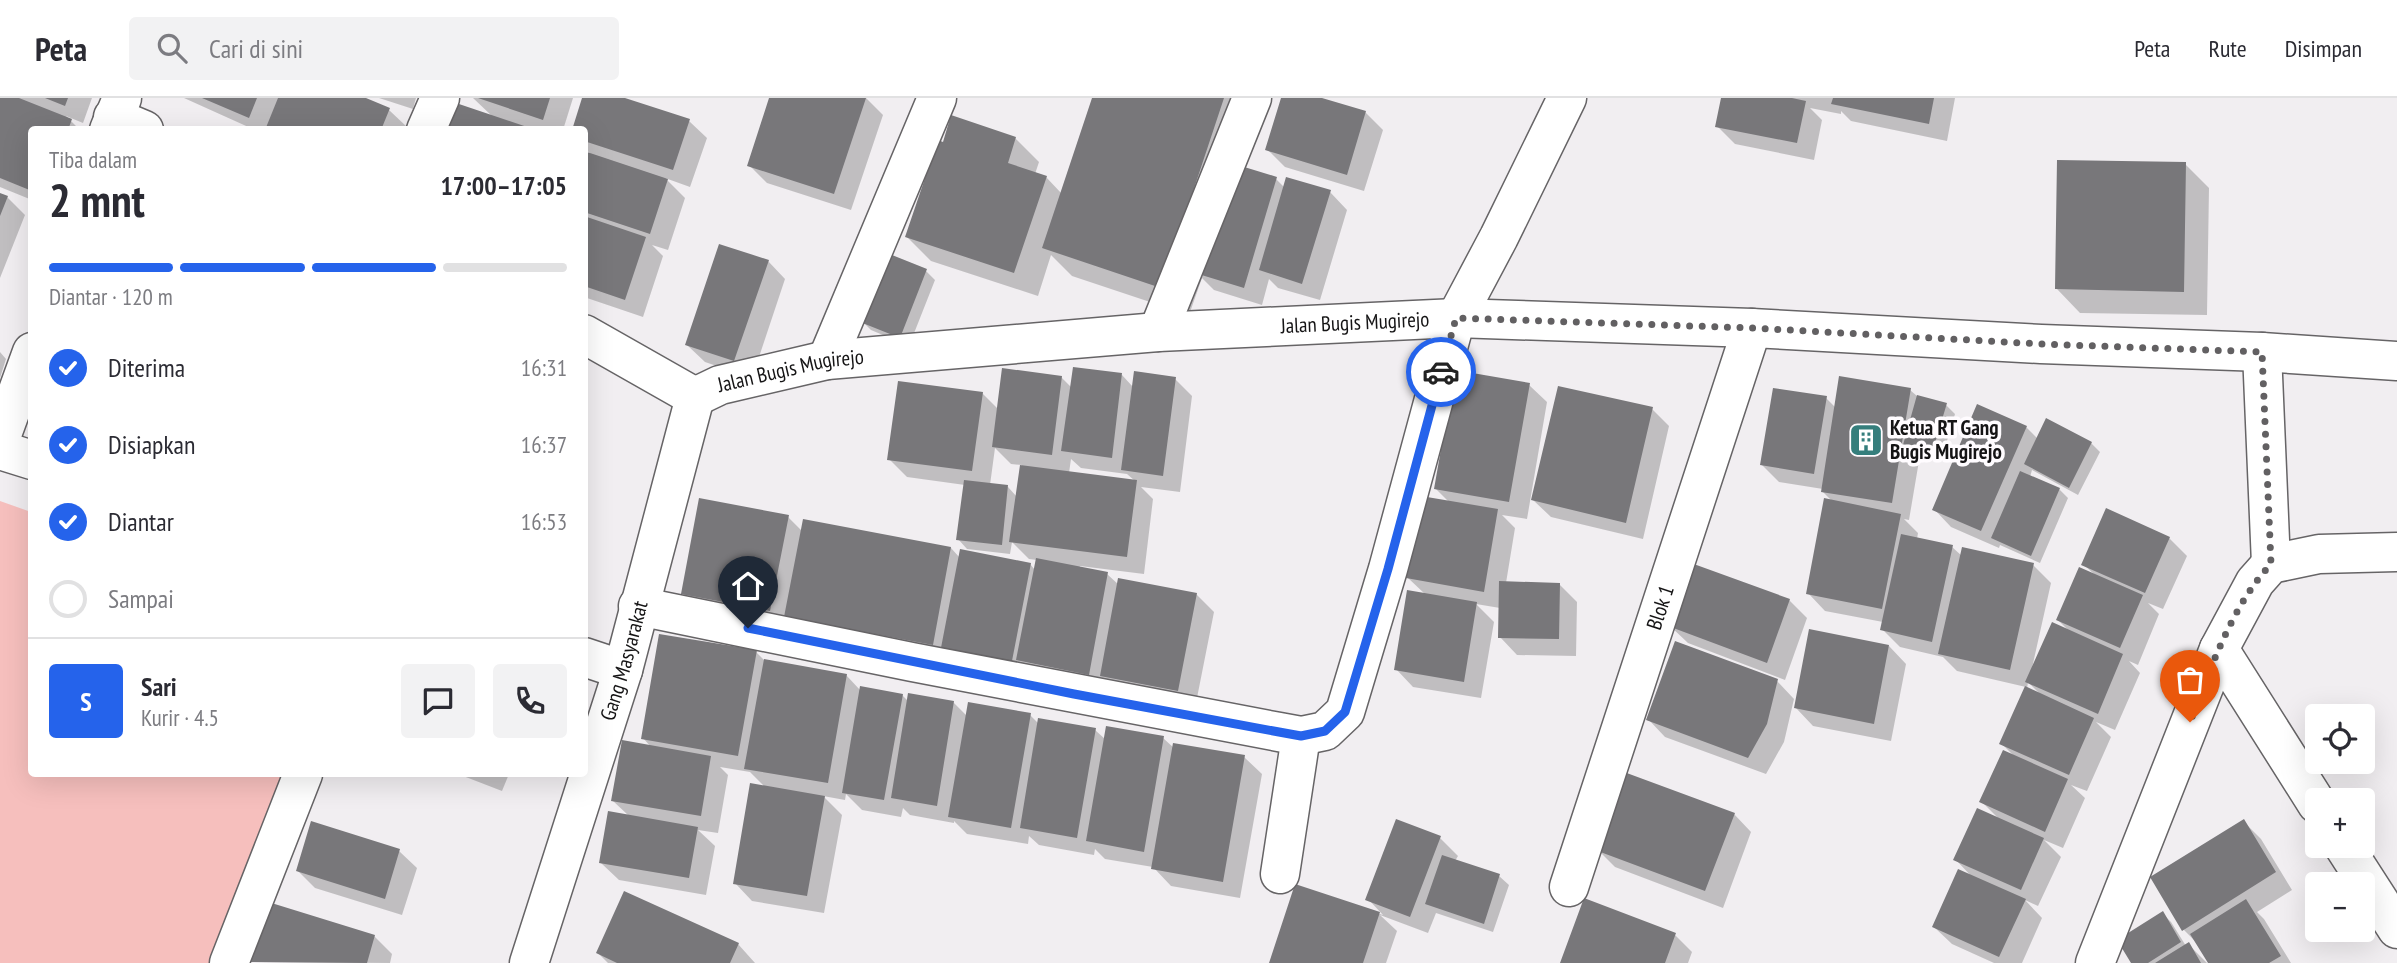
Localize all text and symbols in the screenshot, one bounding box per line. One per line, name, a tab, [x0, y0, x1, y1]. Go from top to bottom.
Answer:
search box	[129, 17, 619, 80]
text: Peta	[35, 27, 87, 70]
icon: search	[153, 29, 191, 67]
text: Cari di sini	[209, 32, 303, 65]
text: Peta	[2134, 33, 2170, 64]
text: Rute	[2208, 33, 2247, 64]
text: Disimpan	[2285, 33, 2362, 64]
text: Tiba dalam	[49, 145, 137, 174]
text: 17:00–17:05	[440, 169, 567, 202]
text: 2 mnt	[49, 170, 145, 230]
text: Diantar · 120 m	[49, 282, 173, 311]
street label: Jalan Bugis Mugirejo	[1279, 305, 1430, 339]
courier	[1406, 337, 1476, 407]
street label: Jalan Bugis Mugirejo	[714, 343, 865, 398]
icon: check	[49, 349, 87, 387]
text: Diterima	[108, 351, 185, 384]
text: 16:31	[521, 353, 567, 382]
icon: car	[1422, 353, 1460, 391]
place label: Ketua RT Gang Bugis Mugirejo	[1890, 414, 2002, 465]
building icon: Ketua RT Gang Bugis Mugirejo	[1847, 421, 1885, 459]
icon: check	[49, 426, 87, 464]
text: Disiapkan	[108, 428, 195, 461]
text: 16:37	[521, 430, 567, 459]
icon: check	[49, 503, 87, 541]
text: Diantar	[108, 505, 174, 538]
text: 16:53	[521, 507, 567, 536]
pin	[718, 556, 778, 628]
icon: home	[729, 567, 767, 605]
text: Sampai	[108, 582, 174, 615]
street label: Blok 1	[1640, 582, 1680, 633]
street label: Gang Masyarakat	[594, 598, 654, 724]
pin	[2160, 650, 2220, 722]
icon: bag	[2171, 661, 2209, 699]
button: chat	[401, 664, 475, 738]
button: phone	[493, 664, 567, 738]
text: Sari	[141, 670, 177, 703]
text: S	[80, 685, 92, 718]
text: Kurir · 4.5	[141, 703, 219, 732]
map controls	[2305, 704, 2375, 942]
button: locate	[2305, 704, 2375, 774]
button: +	[2305, 788, 2375, 858]
button: −	[2305, 872, 2375, 942]

